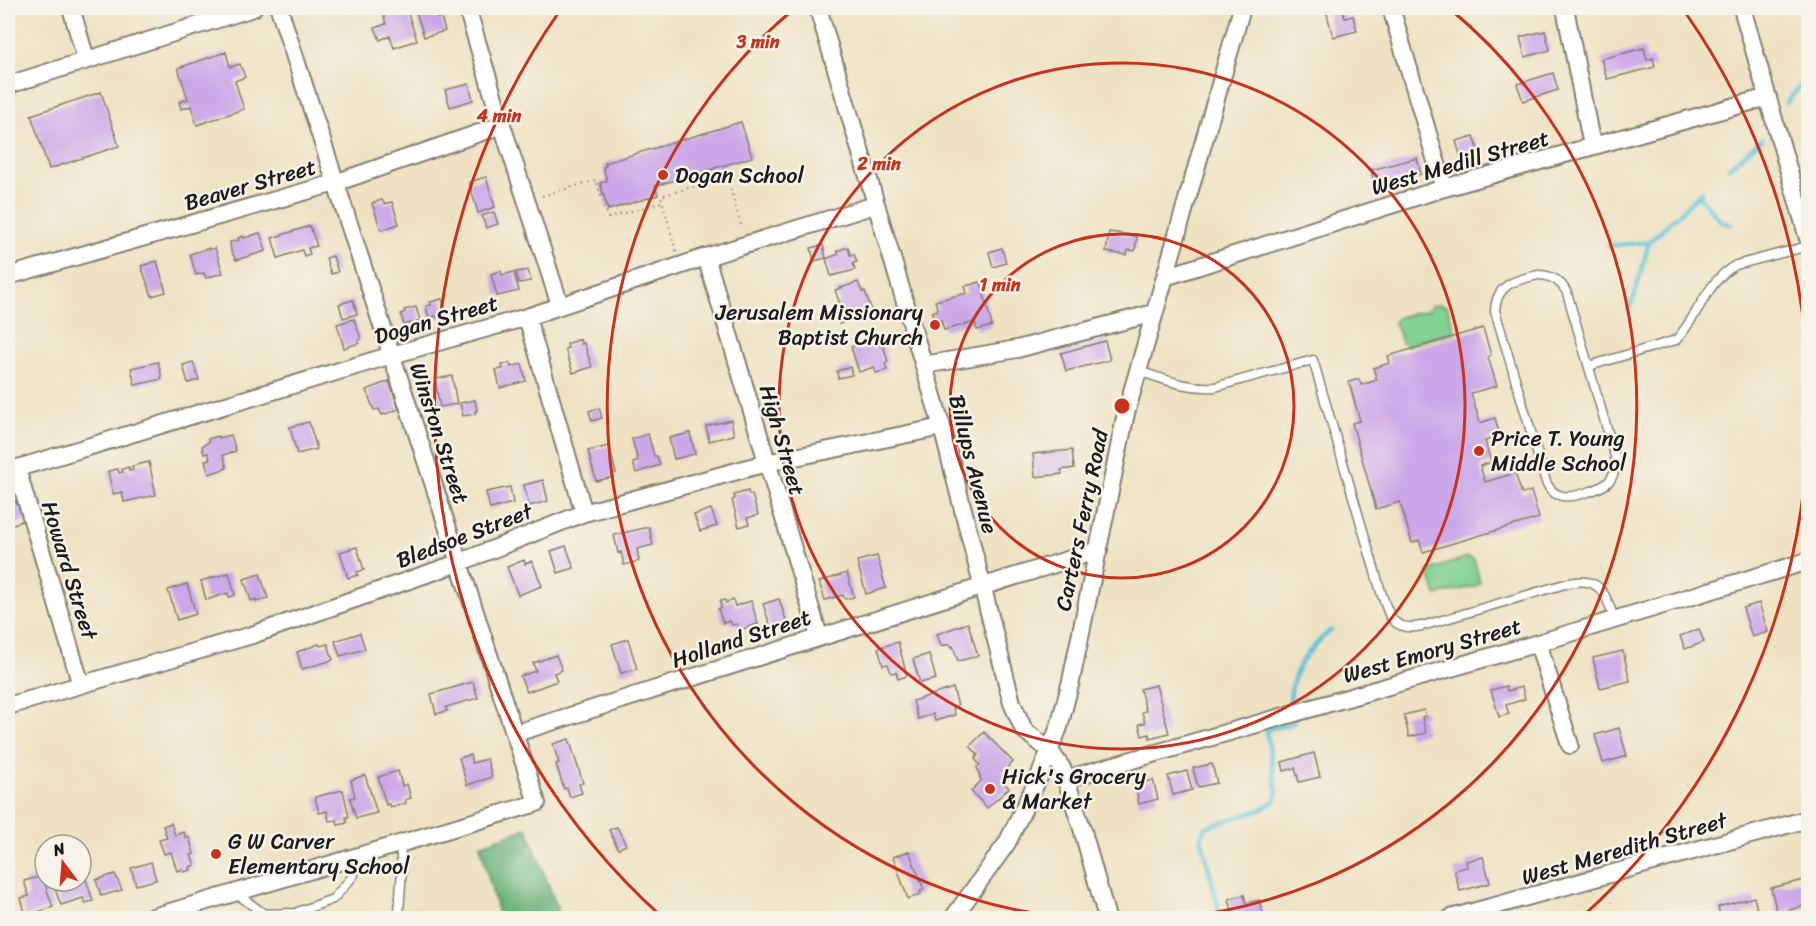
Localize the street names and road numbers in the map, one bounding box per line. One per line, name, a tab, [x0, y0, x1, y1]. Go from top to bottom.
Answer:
street label: West Medill Street	[1366, 118, 1554, 207]
street label: Beaver Street	[180, 147, 321, 222]
street label: Dogan Street	[370, 283, 503, 356]
street label: Winston Street	[398, 357, 481, 509]
street label: High Street	[748, 380, 817, 501]
street label: Billups Avenue	[937, 390, 1010, 538]
street label: Carters Ferry Road	[1043, 424, 1120, 614]
street label: Bledsoe Street	[390, 491, 539, 579]
street label: Howard Street	[30, 496, 109, 645]
street label: Holland Street	[667, 598, 816, 679]
street label: West Emory Street	[1338, 606, 1526, 695]
street label: West Meredith Street	[1517, 800, 1732, 896]

